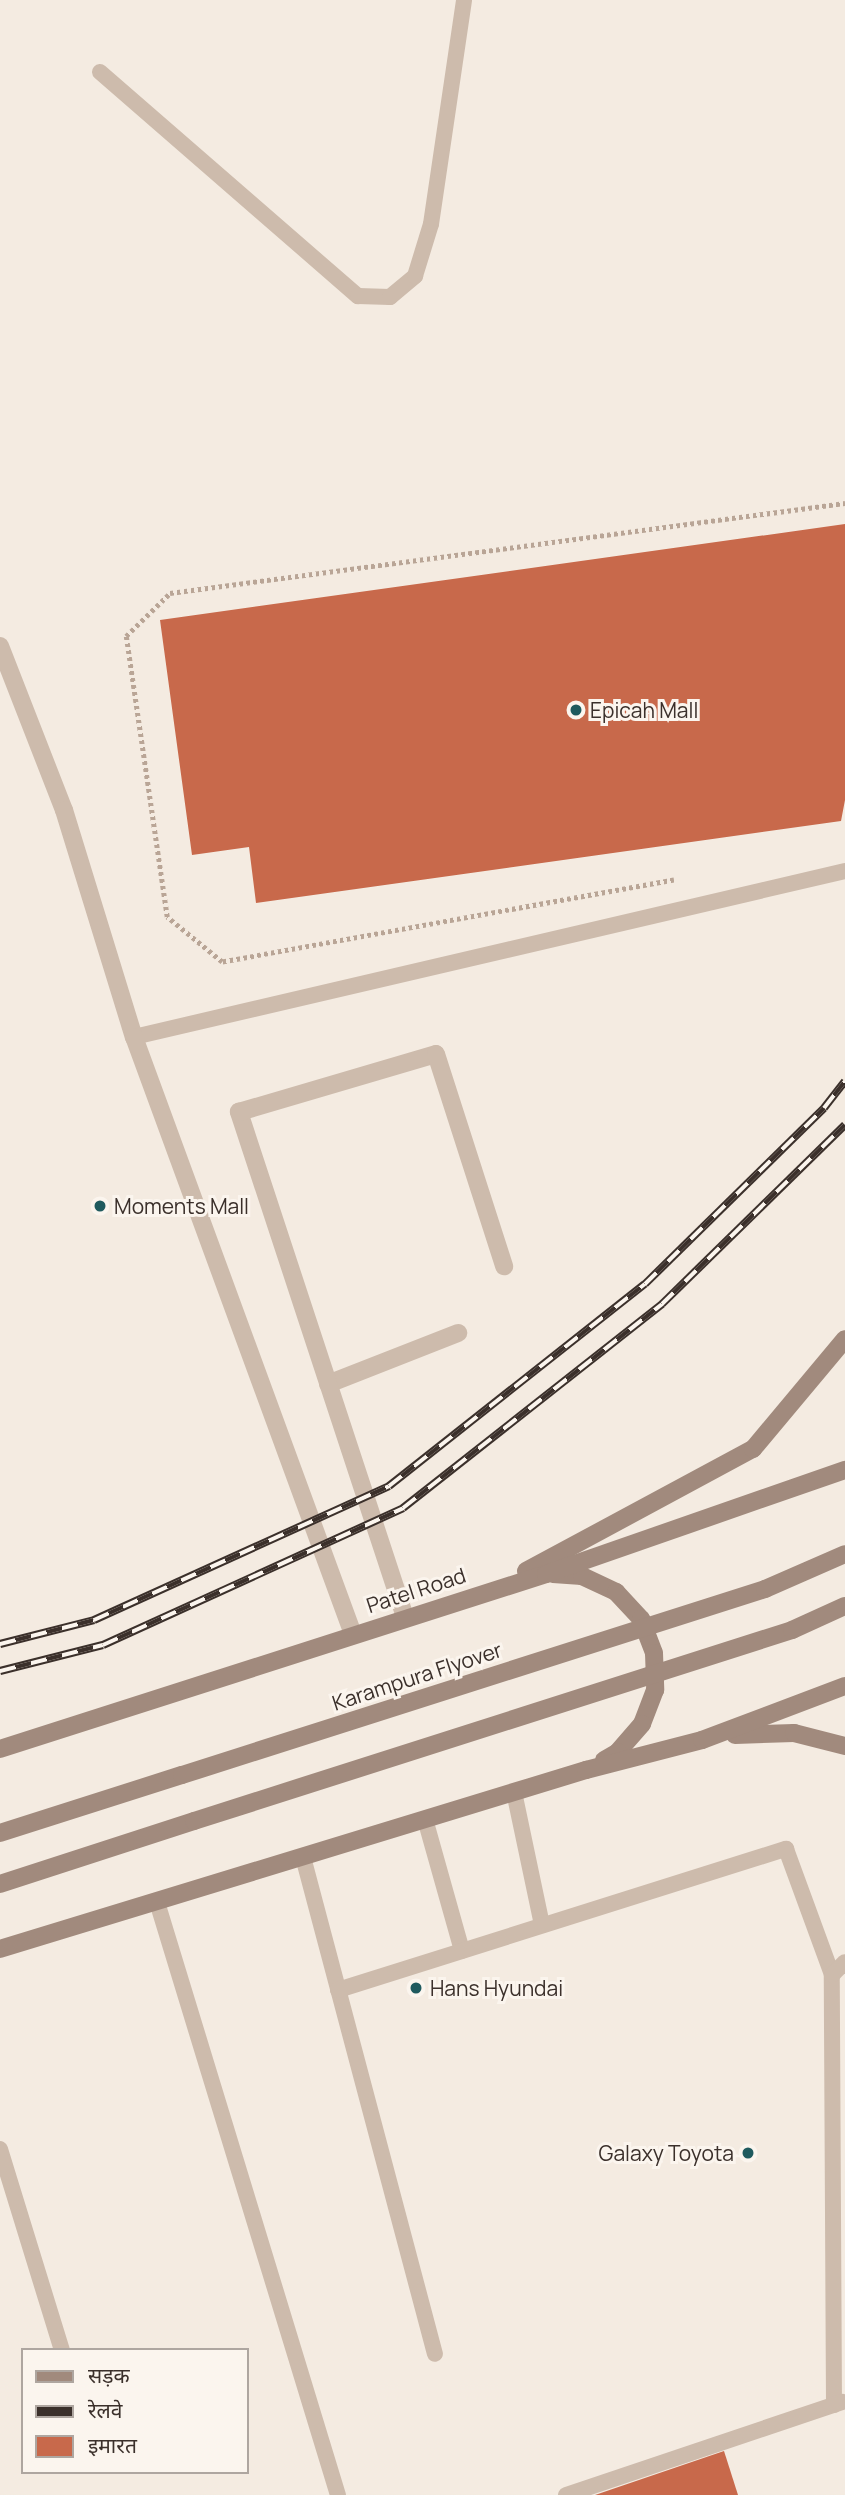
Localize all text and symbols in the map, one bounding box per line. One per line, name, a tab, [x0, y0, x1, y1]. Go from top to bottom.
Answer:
place label: Epicah Mall	[590, 697, 698, 723]
marker: Epicah Mall	[568, 702, 584, 718]
place label: Moments Mall	[114, 1193, 249, 1219]
marker: Moments Mall	[92, 1198, 108, 1214]
street label: Patel Road	[363, 1562, 469, 1618]
street label: Karampura Flyover	[329, 1637, 505, 1715]
place label: Hans Hyundai	[430, 1975, 563, 2001]
marker: Hans Hyundai	[408, 1980, 424, 1996]
place label: Galaxy Toyota	[599, 2140, 734, 2166]
marker: Galaxy Toyota	[740, 2145, 756, 2161]
legend	[21, 2348, 248, 2474]
text: सड़क	[88, 2361, 130, 2389]
text: रेलवे	[88, 2396, 123, 2424]
text: इमारत	[88, 2431, 137, 2459]

